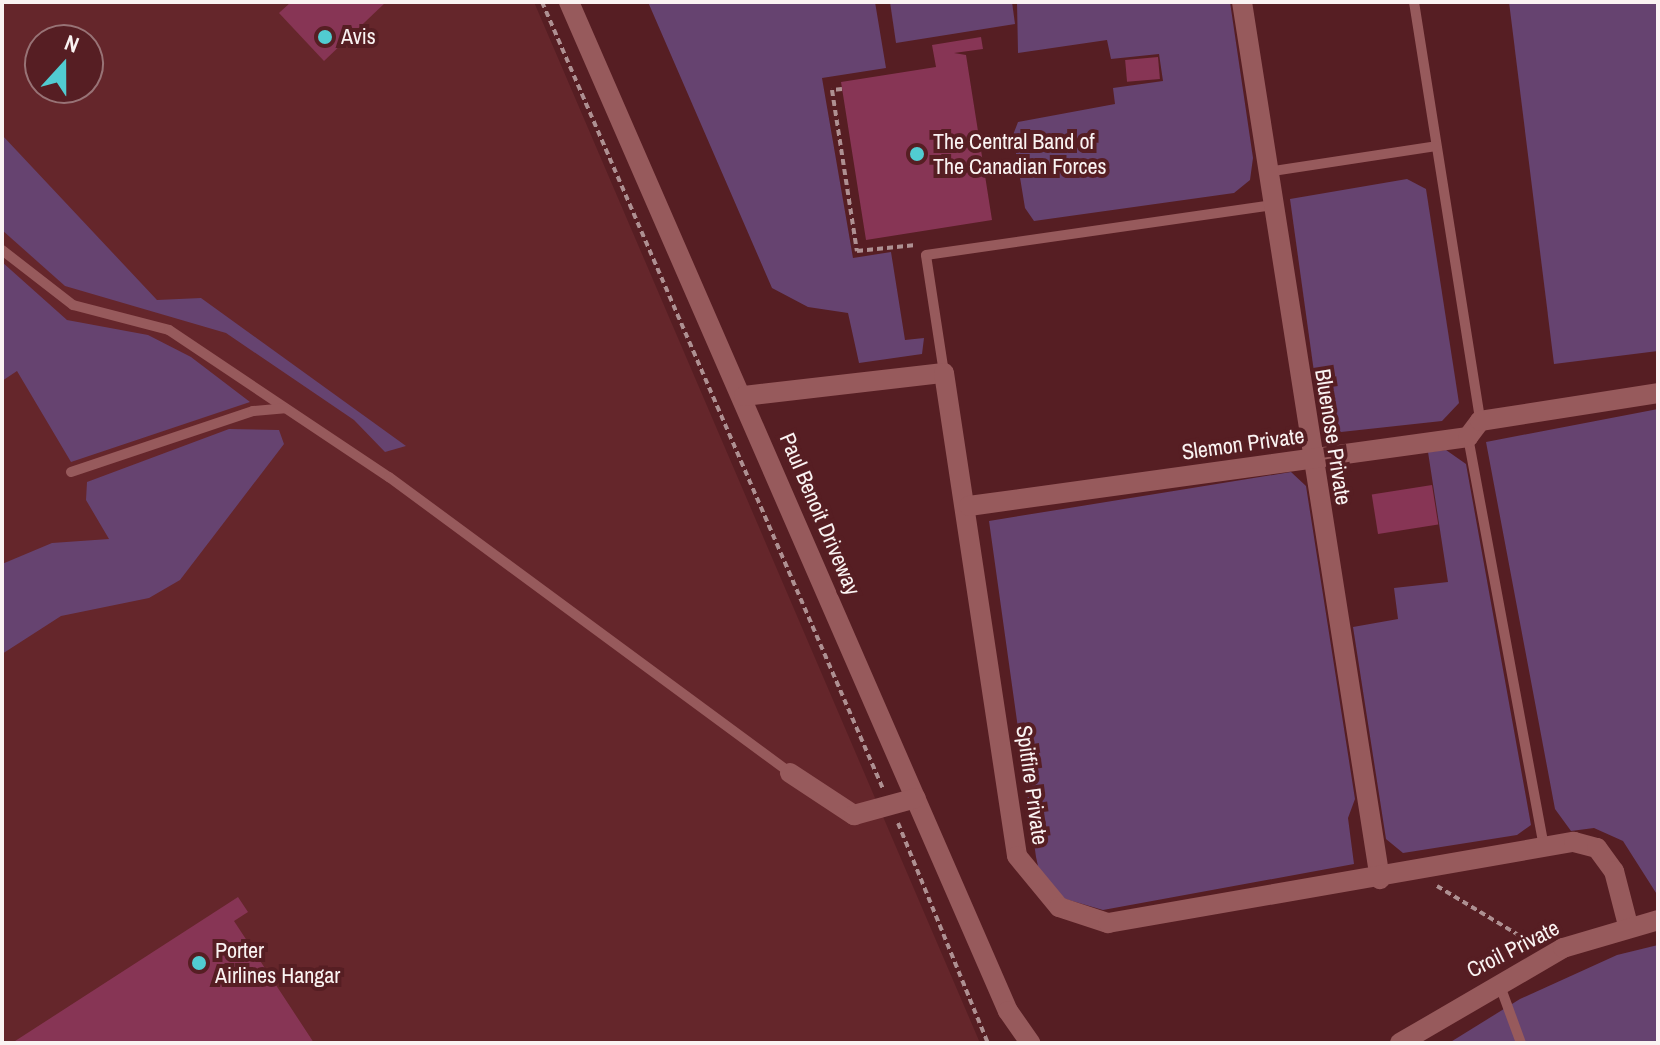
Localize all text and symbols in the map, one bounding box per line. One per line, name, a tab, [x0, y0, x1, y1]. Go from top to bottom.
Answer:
north arrow	[24, 24, 104, 104]
place label: Avis	[341, 24, 376, 50]
text: N	[60, 27, 83, 60]
marker: Avis	[316, 28, 334, 46]
place label: The Central Band of The Canadian Forces	[933, 128, 1107, 180]
marker: The Central Band of The Canadian Forces	[908, 145, 926, 163]
street label: Bluenose Private	[1309, 367, 1357, 507]
street label: Slemon Private	[1180, 422, 1306, 466]
street label: Paul Benoit Driveway	[774, 429, 866, 599]
street label: Spitfire Private	[1011, 724, 1053, 846]
street label: Croil Private	[1462, 914, 1564, 984]
place label: Porter Airlines Hangar	[215, 937, 340, 988]
marker: Porter Airlines Hangar	[190, 954, 208, 972]

